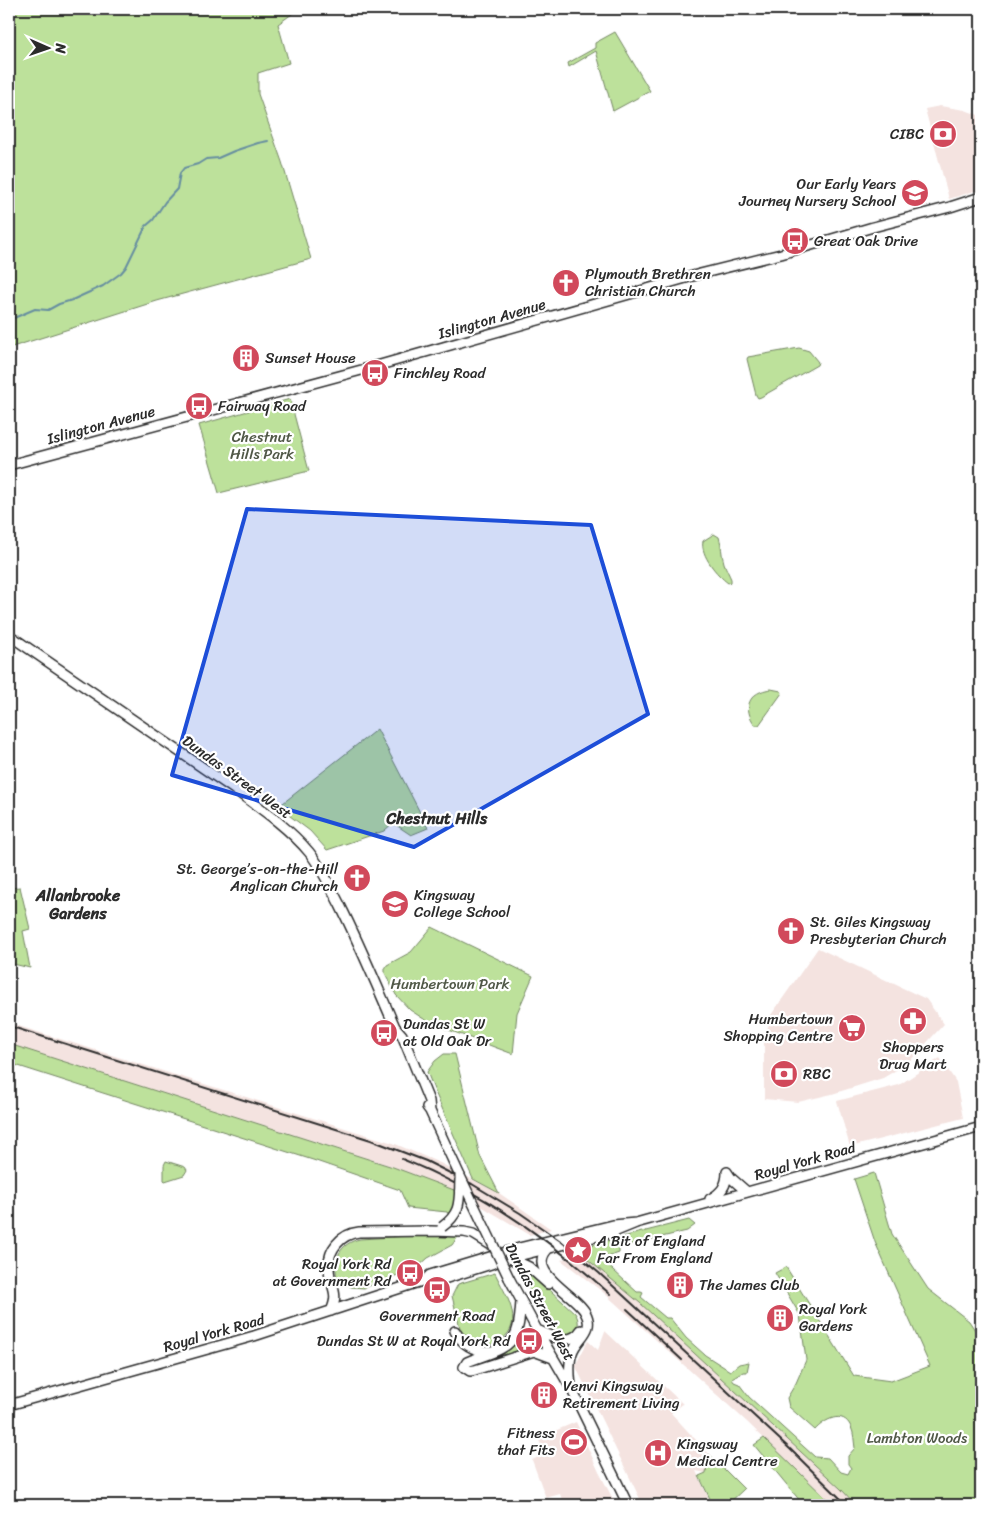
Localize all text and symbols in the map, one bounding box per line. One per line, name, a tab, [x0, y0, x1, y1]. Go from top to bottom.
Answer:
north arrow	[22, 22, 72, 72]
text: N	[48, 42, 73, 54]
bank icon: CIBC	[928, 119, 958, 149]
place label: CIBC	[890, 121, 924, 147]
place label: Our Early Years Journey Nursery School	[738, 171, 897, 214]
school or university icon: Our Early Years Journey Nursery School	[900, 178, 930, 208]
bus stop icon: Great Oak Drive	[780, 226, 810, 256]
place label: Great Oak Drive	[814, 228, 919, 254]
place label: Plymouth Brethren Christian Church	[585, 261, 711, 304]
church icon: Plymouth Brethren Christian Church	[551, 268, 581, 298]
street label: Islington Avenue	[434, 291, 549, 347]
building icon: Sunset House	[231, 343, 261, 373]
place label: Sunset House	[265, 345, 356, 371]
bus stop icon: Finchley Road	[360, 358, 390, 388]
place label: Finchley Road	[394, 360, 486, 386]
bus stop icon: Fairway Road	[184, 391, 214, 421]
place label: Fairway Road	[218, 393, 307, 419]
street label: Islington Avenue	[43, 398, 158, 452]
park label: Chestnut Hills Park	[230, 424, 294, 467]
street label: Dundas Street West	[177, 728, 298, 826]
district label: Chestnut Hills	[386, 804, 488, 833]
place label: St. George’s-on-the-Hill Anglican Church	[177, 856, 339, 899]
church icon: St. George’s-on-the-Hill Anglican Church	[342, 863, 372, 893]
district label: Allanbrooke Gardens	[35, 881, 121, 928]
place label: Kingsway College School	[414, 882, 511, 925]
school or university icon: Kingsway College School	[380, 889, 410, 919]
place label: St. Giles Kingsway Presbyterian Church	[810, 909, 947, 952]
church icon: St. Giles Kingsway Presbyterian Church	[776, 916, 806, 946]
park label: Humbertown Park	[390, 971, 510, 997]
place label: Humbertown Shopping Centre	[723, 1006, 833, 1049]
pharmacy icon: Shoppers Drug Mart	[898, 1006, 928, 1036]
place label: Dundas St W at Old Oak Dr	[403, 1011, 492, 1054]
supermarket icon: Humbertown Shopping Centre	[837, 1013, 867, 1043]
bus stop icon: Dundas St W at Old Oak Dr	[369, 1018, 399, 1048]
place label: Shoppers Drug Mart	[879, 1034, 947, 1077]
bank icon: RBC	[769, 1059, 799, 1089]
place label: RBC	[803, 1061, 831, 1087]
street label: Royal York Road	[751, 1134, 860, 1188]
place label: A Bit of England Far From England	[596, 1228, 713, 1271]
place icon: A Bit of England Far From England	[563, 1235, 593, 1265]
street label: Dundas Street West	[498, 1238, 582, 1366]
place label: Royal York Rd at Government Rd	[273, 1251, 392, 1294]
bus stop icon: Royal York Rd at Government Rd	[395, 1258, 425, 1288]
building icon: The James Club	[665, 1270, 695, 1300]
place label: The James Club	[699, 1272, 799, 1298]
bus stop icon: Government Road	[422, 1275, 452, 1305]
place label: Royal York Gardens	[799, 1296, 868, 1339]
place label: Government Road	[380, 1303, 496, 1329]
building icon: Royal York Gardens	[765, 1303, 795, 1333]
street label: Royal York Road	[160, 1306, 269, 1360]
bus stop icon: Dundas St W at Royal York Rd	[514, 1326, 544, 1356]
place label: Dundas St W at Royal York Rd	[317, 1328, 511, 1354]
place label: Venvi Kingsway Retirement Living	[563, 1373, 680, 1416]
building icon: Venvi Kingsway Retirement Living	[529, 1380, 559, 1410]
place label: Fitness that Fits	[497, 1420, 555, 1463]
park label: Lambton Woods	[867, 1425, 968, 1451]
sports icon: Fitness that Fits	[559, 1427, 589, 1457]
place label: Kingsway Medical Centre	[677, 1431, 778, 1474]
hospital icon: Kingsway Medical Centre	[643, 1438, 673, 1468]

